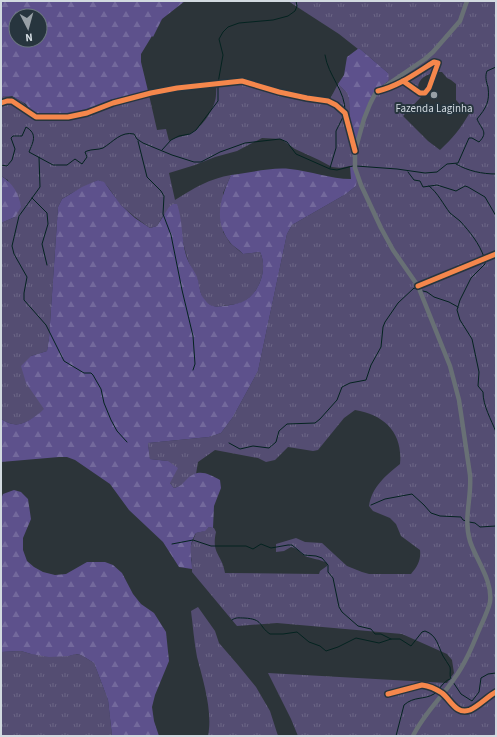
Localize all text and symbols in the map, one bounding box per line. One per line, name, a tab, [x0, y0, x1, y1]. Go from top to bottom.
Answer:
north arrow	[8, 8, 48, 48]
text: N	[25, 30, 33, 45]
marker: Fazenda Laginha	[429, 90, 439, 100]
place label: Fazenda Laginha	[395, 101, 473, 116]

